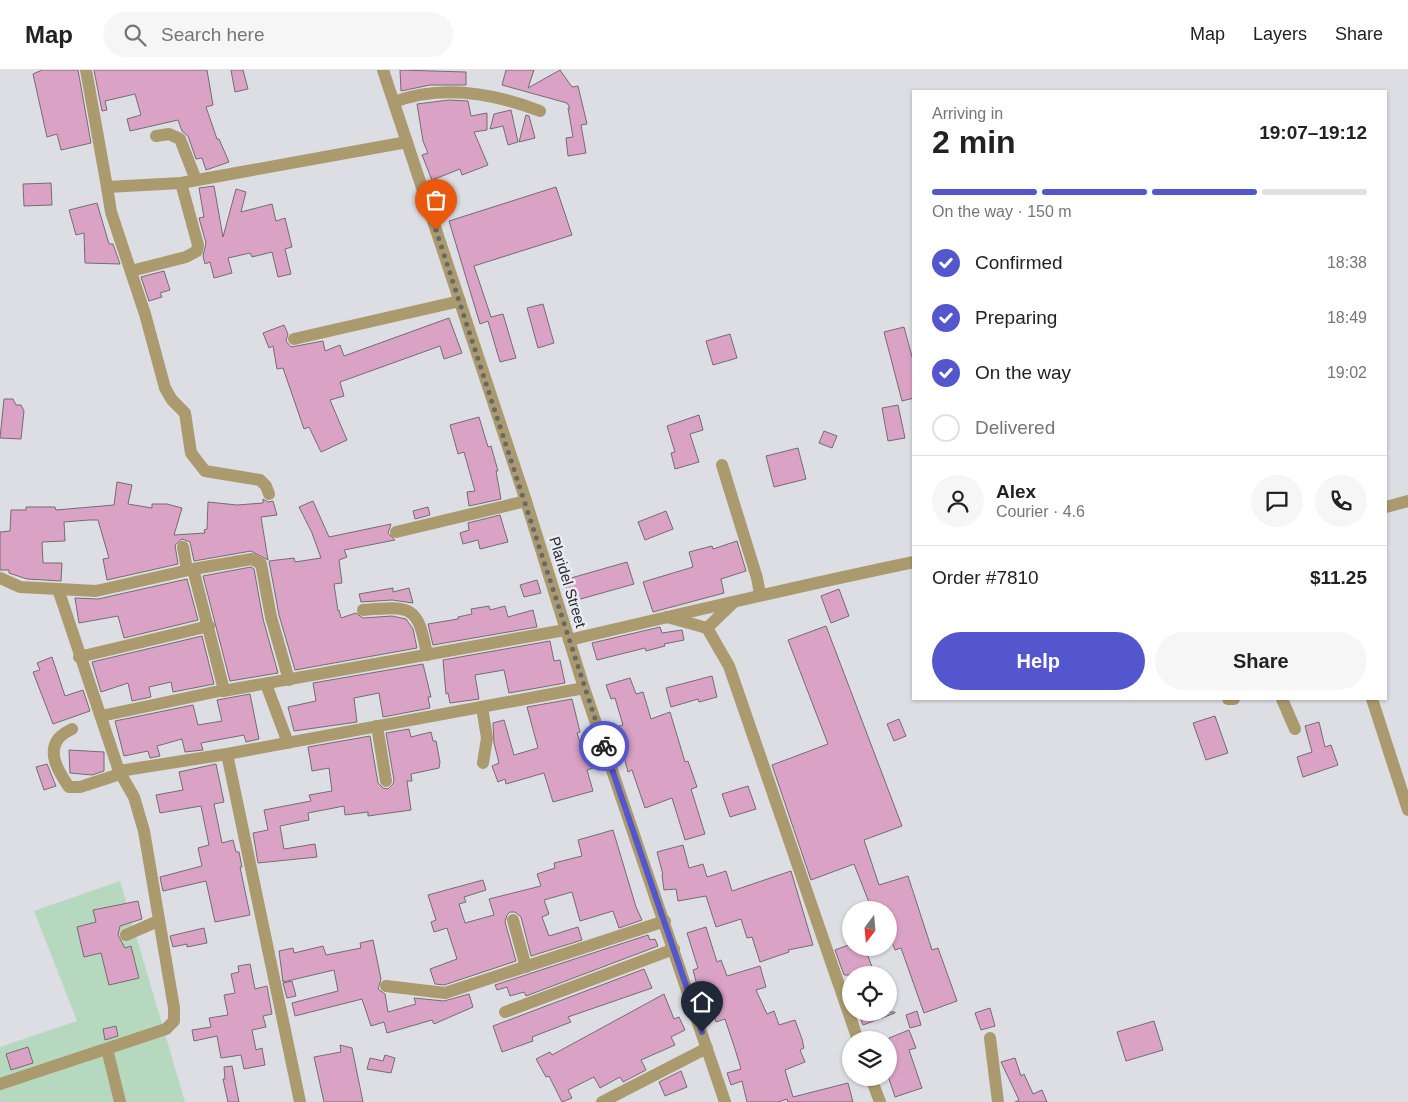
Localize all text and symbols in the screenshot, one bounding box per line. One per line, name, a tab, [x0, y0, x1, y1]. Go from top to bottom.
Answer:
search box	[103, 12, 453, 57]
text: Map	[25, 21, 73, 48]
icon: search	[121, 21, 149, 49]
text: Search here	[161, 24, 265, 45]
text: Map	[1190, 24, 1225, 44]
text: Layers	[1253, 24, 1307, 44]
text: Share	[1335, 24, 1383, 44]
text: Arriving in	[932, 105, 1003, 122]
text: 19:07–19:12	[1259, 122, 1367, 143]
text: 2 min	[932, 124, 1016, 160]
pin	[415, 179, 457, 230]
icon: bag	[422, 186, 450, 214]
text: On the way · 150 m	[932, 203, 1072, 220]
icon: check	[932, 249, 960, 277]
text: Confirmed	[975, 252, 1063, 273]
text: 18:38	[1327, 254, 1367, 271]
icon: check	[932, 304, 960, 332]
text: Preparing	[975, 307, 1057, 328]
text: 18:49	[1327, 309, 1367, 326]
icon: check	[932, 359, 960, 387]
text: On the way	[975, 362, 1071, 383]
text: 19:02	[1327, 364, 1367, 381]
text: Delivered	[975, 417, 1055, 438]
button: person	[932, 475, 984, 527]
button: chat	[1251, 475, 1303, 527]
button: phone	[1315, 475, 1367, 527]
text: Alex	[996, 481, 1036, 502]
text: Courier · 4.6	[996, 503, 1085, 520]
street label: Plaridel Street	[546, 534, 590, 630]
text: Order #7810	[932, 567, 1039, 588]
text: $11.25	[1310, 567, 1367, 588]
button: Help	[932, 632, 1145, 690]
button: Share	[1155, 632, 1367, 690]
courier	[579, 721, 629, 771]
icon: bike	[590, 732, 618, 760]
north arrow	[842, 901, 898, 956]
map controls	[842, 901, 897, 1086]
button: locate	[842, 966, 897, 1021]
pin	[681, 981, 723, 1032]
icon: home	[688, 988, 716, 1016]
button: layers	[842, 1031, 897, 1086]

